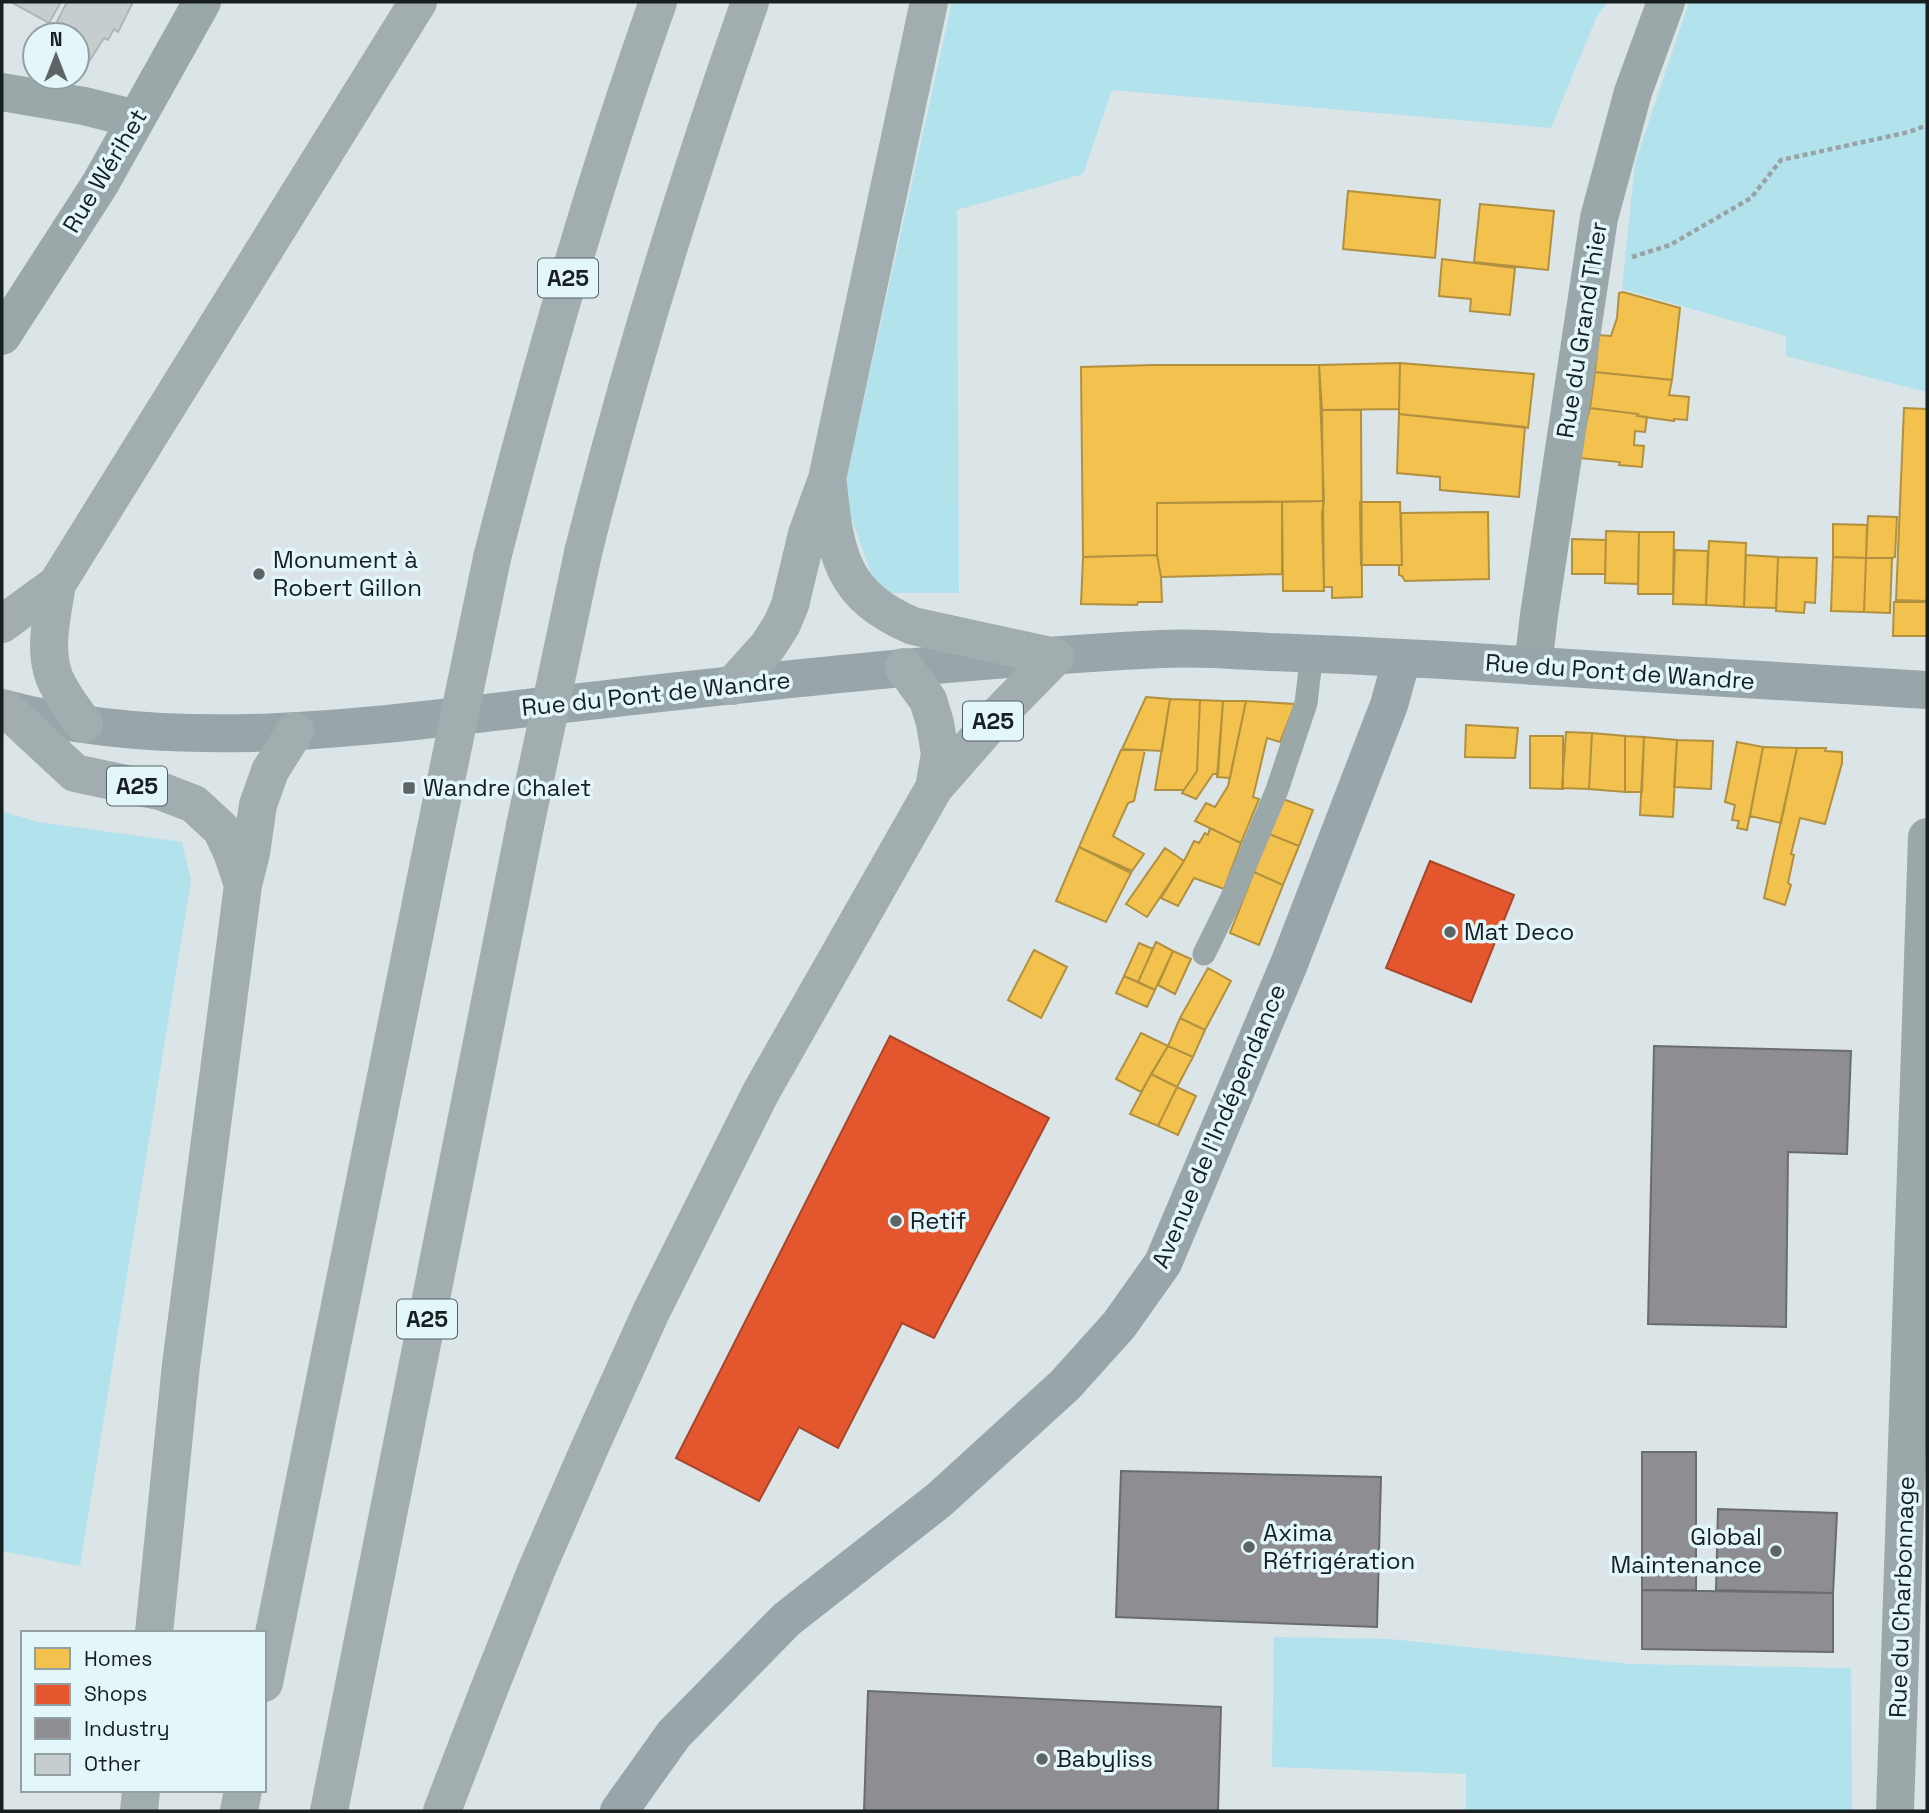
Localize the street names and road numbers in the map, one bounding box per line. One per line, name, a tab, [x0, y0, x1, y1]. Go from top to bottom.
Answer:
street label: Rue Wérihet	[55, 103, 154, 238]
street label: Rue du Grand Thier	[1549, 220, 1614, 440]
road number: A25	[538, 258, 598, 298]
street label: Rue du Pont de Wandre	[1484, 647, 1756, 696]
street label: Rue du Pont de Wandre	[520, 664, 792, 723]
road number: A25	[963, 702, 1023, 740]
road number: A25	[107, 766, 167, 806]
street label: Avenue de l'Indépendance	[1145, 979, 1293, 1273]
road number: A25	[397, 1300, 457, 1338]
street label: Rue du Charbonnage	[1882, 1475, 1921, 1719]

